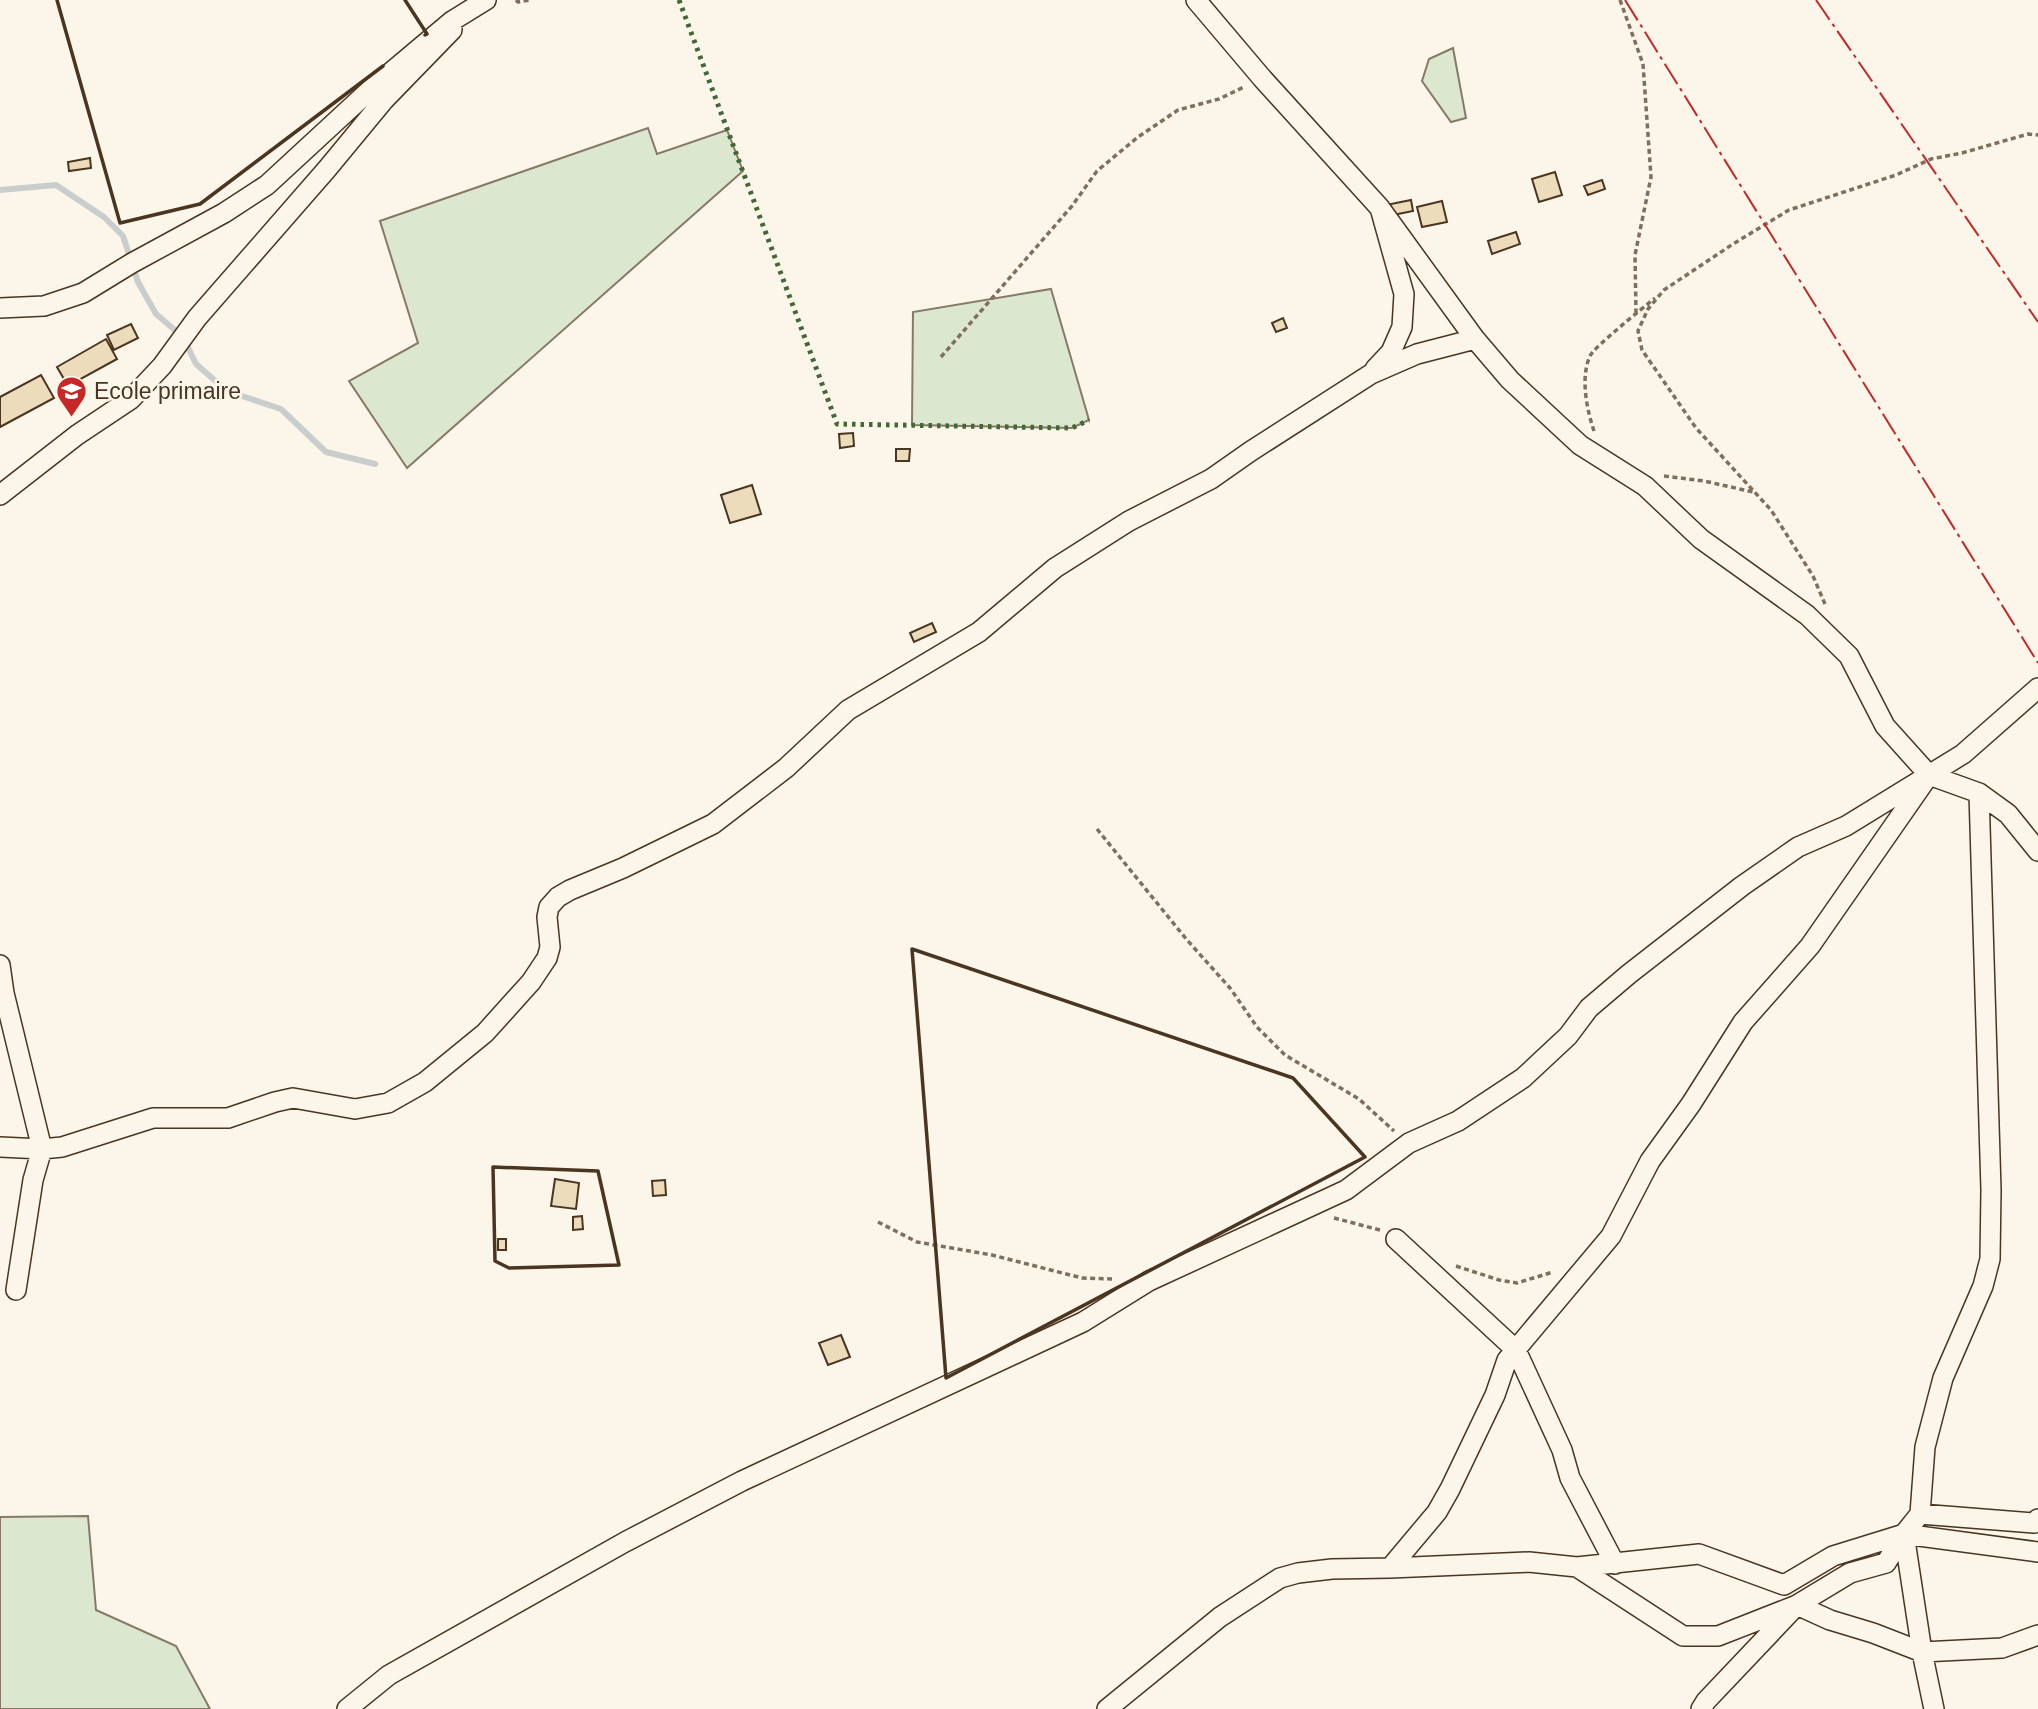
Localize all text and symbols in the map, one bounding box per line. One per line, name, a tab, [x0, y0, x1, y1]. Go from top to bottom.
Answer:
school or university icon: Ecole primaire	[54, 374, 88, 418]
place label: Ecole primaire	[94, 378, 241, 404]

